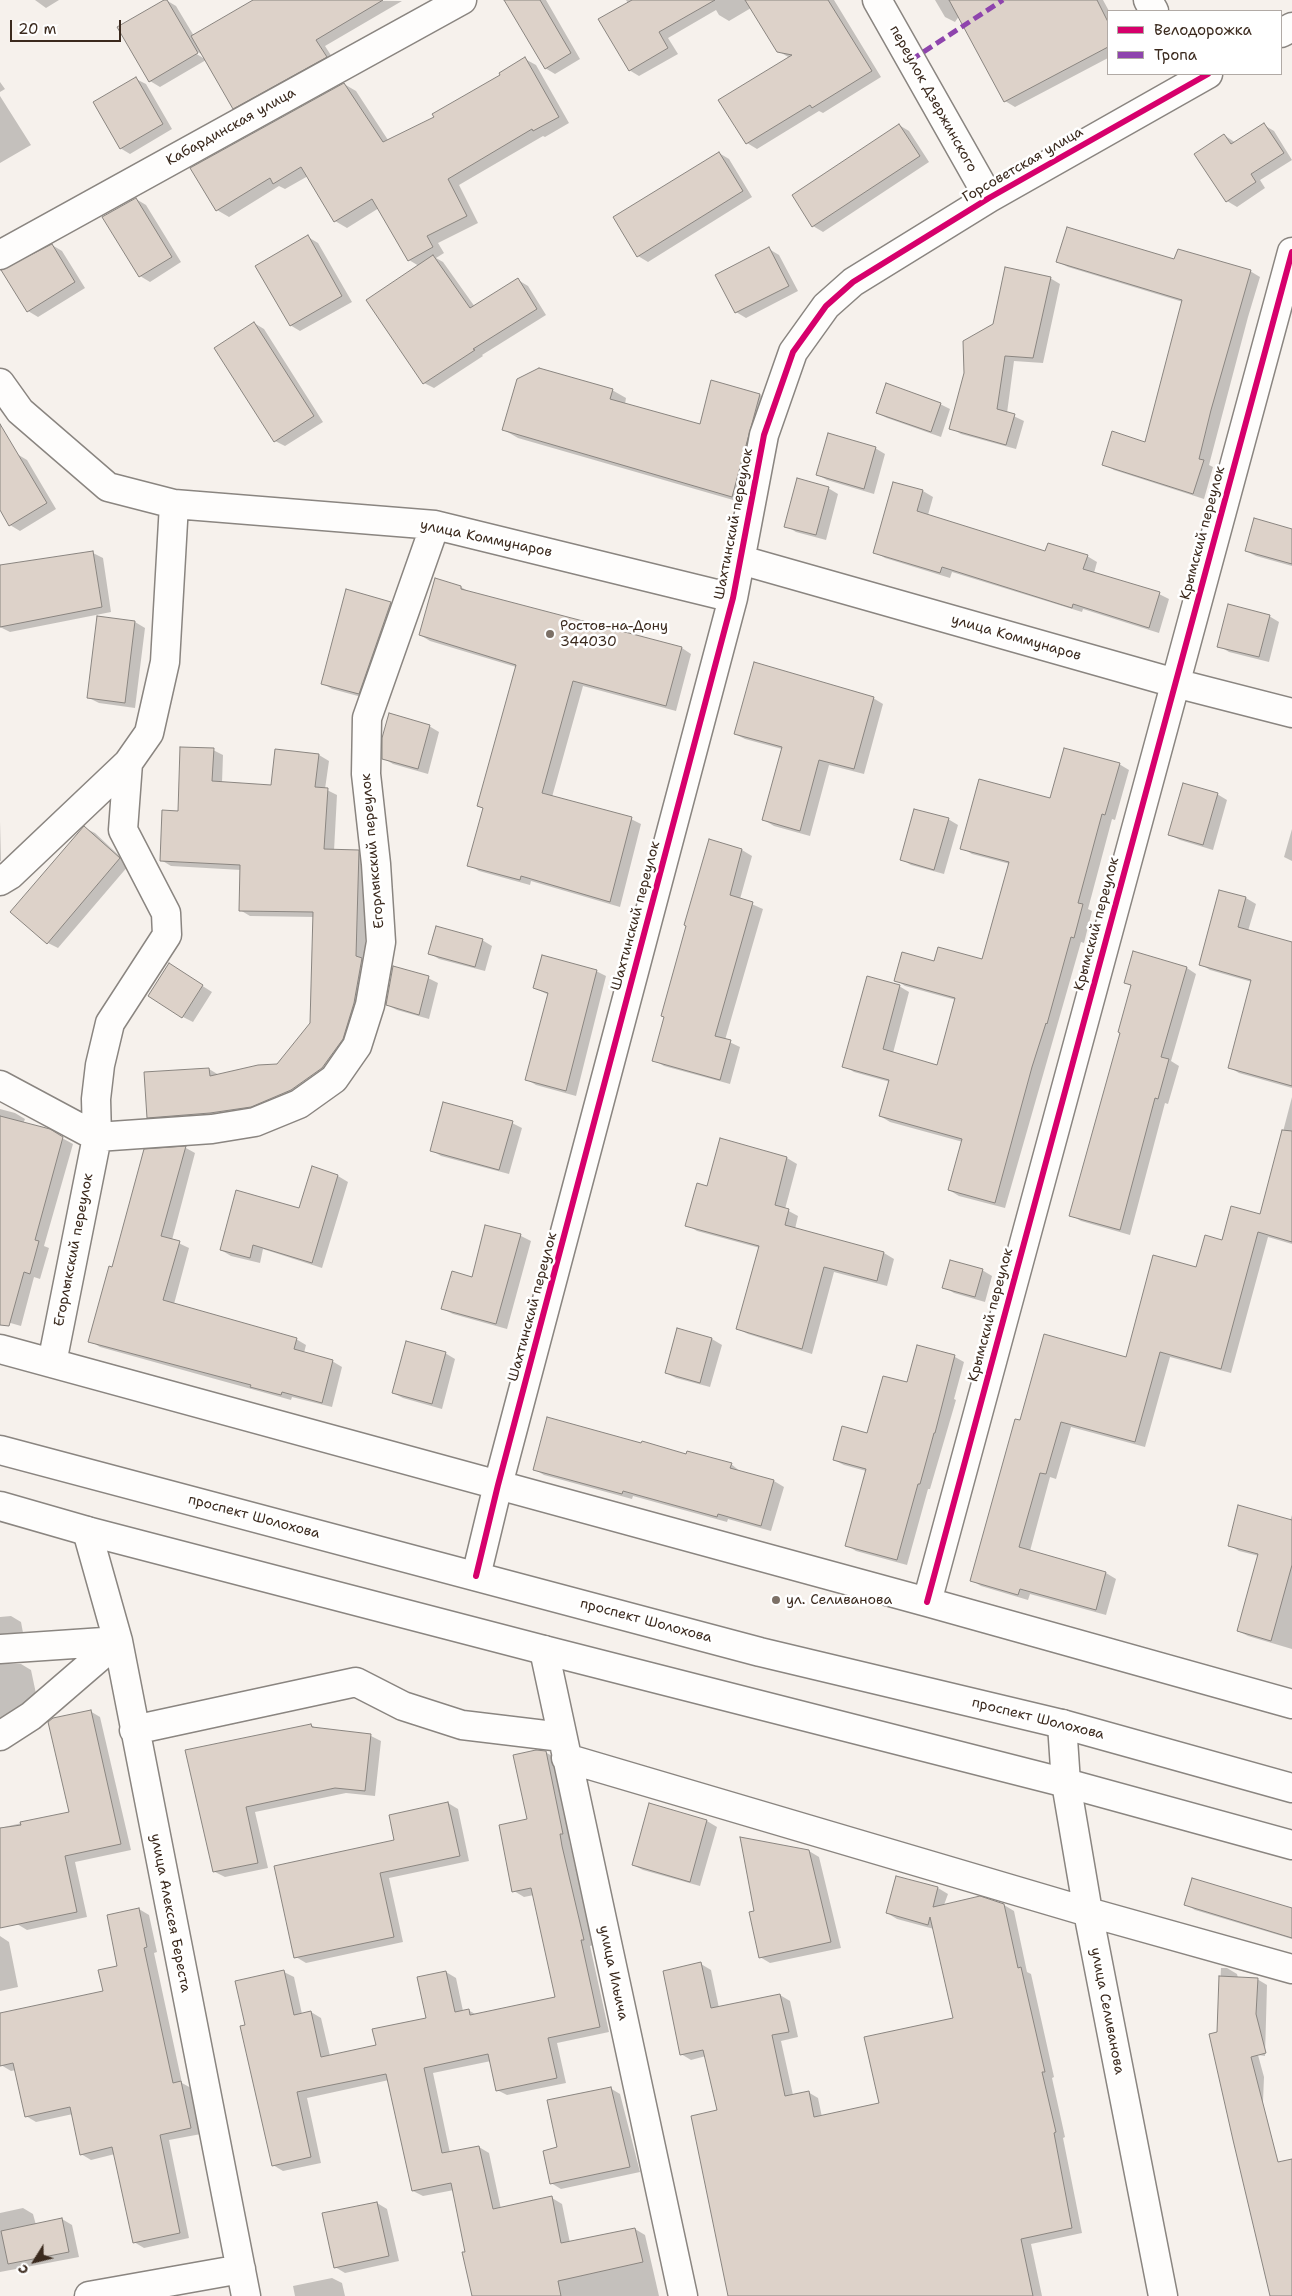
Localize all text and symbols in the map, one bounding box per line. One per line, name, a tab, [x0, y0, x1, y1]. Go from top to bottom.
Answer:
scale bar	[12, 10, 124, 42]
legend	[1107, 10, 1282, 75]
text: 20 m	[18, 19, 57, 39]
text: Велодорожка	[1154, 20, 1252, 40]
street label: переулок Дзержинского	[886, 23, 980, 175]
text: Тропа	[1154, 45, 1197, 65]
street label: Кабардинская улица	[163, 84, 299, 170]
street label: Горсоветская улица	[960, 124, 1086, 206]
street label: Шахтинский переулок	[711, 447, 757, 601]
street label: Крымский переулок	[1177, 464, 1229, 602]
street label: улица Коммунаров	[419, 517, 553, 561]
street label: улица Коммунаров	[949, 611, 1083, 665]
place label: Ростов-на-Дону 344030	[560, 618, 668, 650]
marker: Ростов-на-Дону 344030	[544, 628, 556, 640]
street label: Егорлыкский переулок	[358, 773, 388, 929]
street label: Шахтинский переулок	[608, 840, 664, 992]
street label: Крымский переулок	[1071, 855, 1123, 993]
street label: Егорлыкский переулок	[51, 1172, 97, 1328]
street label: Шахтинский переулок	[505, 1231, 561, 1383]
street label: Крымский переулок	[965, 1246, 1017, 1384]
street label: проспект Шолохова	[186, 1491, 322, 1543]
place label: ул. Селиванова	[786, 1592, 892, 1608]
marker: ул. Селиванова	[770, 1594, 782, 1606]
street label: проспект Шолохова	[578, 1595, 714, 1647]
street label: проспект Шолохова	[970, 1694, 1106, 1744]
street label: улица Алексея Береста	[146, 1832, 194, 1994]
street label: улица Ильича	[595, 1924, 631, 2022]
street label: улица Селиванова	[1086, 1946, 1128, 2076]
north arrow	[10, 2236, 60, 2286]
text: С	[13, 2261, 33, 2279]

